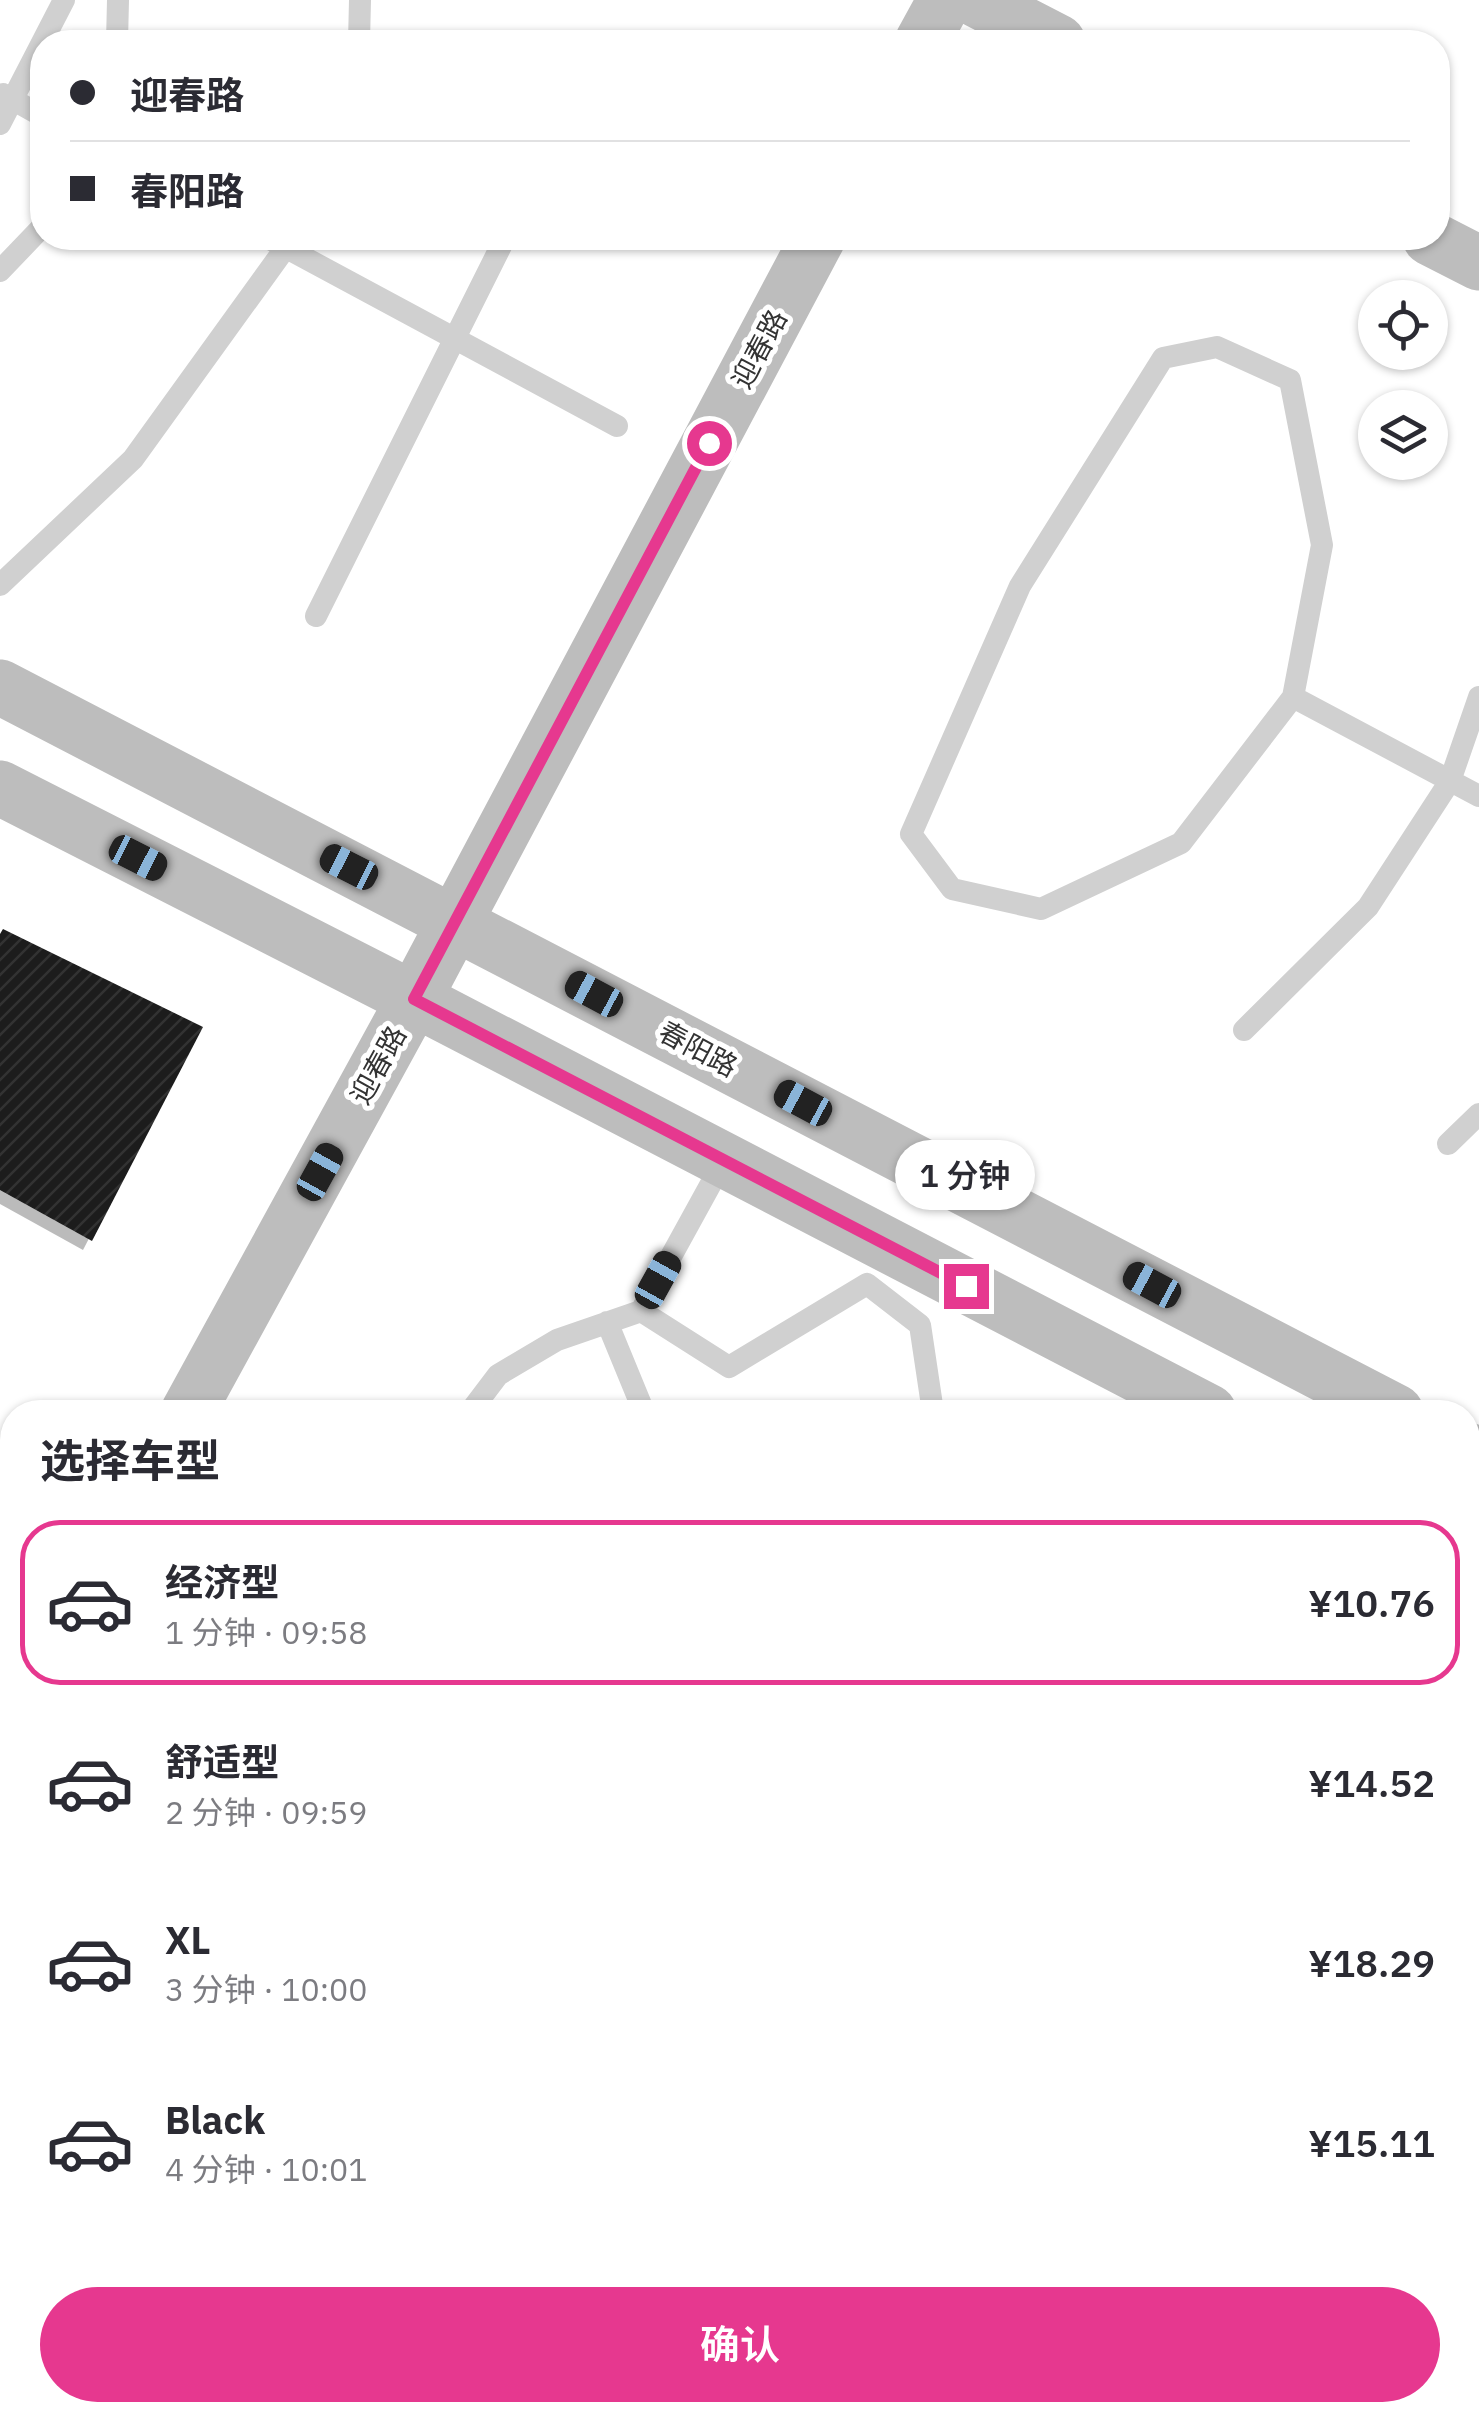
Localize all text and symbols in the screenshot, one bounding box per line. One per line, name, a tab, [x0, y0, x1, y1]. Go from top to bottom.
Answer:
text: 迎春路	[130, 70, 244, 119]
text: 春阳路	[130, 166, 244, 215]
map controls	[1358, 280, 1448, 480]
button: locate	[1358, 280, 1448, 370]
street label: 迎春路	[723, 303, 795, 395]
button: layers	[1358, 390, 1448, 480]
route start	[687, 421, 732, 466]
car	[104, 831, 172, 885]
car	[315, 840, 383, 894]
car	[560, 967, 628, 1021]
street label: 春阳路	[652, 1013, 744, 1085]
street label: 迎春路	[341, 1019, 414, 1110]
car	[769, 1076, 837, 1130]
car	[292, 1138, 348, 1206]
callout: 1 分钟	[896, 1141, 1036, 1211]
text: 1 分钟	[920, 1154, 1010, 1196]
car	[630, 1246, 686, 1314]
car	[1118, 1258, 1186, 1312]
route end	[944, 1264, 989, 1309]
text: 选择车型	[40, 1431, 220, 1489]
text: 经济型	[165, 1557, 279, 1606]
icon: car	[45, 1558, 135, 1648]
text: ¥10.76	[1308, 1578, 1435, 1627]
text: 1 分钟 · 09:58	[165, 1611, 367, 1653]
text: 舒适型	[165, 1737, 279, 1786]
icon: car	[45, 1738, 135, 1828]
text: ¥14.52	[1308, 1758, 1435, 1807]
text: 2 分钟 · 09:59	[165, 1791, 367, 1833]
text: XL	[165, 1915, 211, 1964]
icon: car	[45, 1918, 135, 2008]
text: ¥18.29	[1308, 1938, 1435, 1987]
text: 3 分钟 · 10:00	[165, 1968, 367, 2010]
text: Black	[165, 2095, 265, 2144]
icon: car	[45, 2098, 135, 2188]
text: ¥15.11	[1308, 2118, 1435, 2167]
text: 4 分钟 · 10:01	[165, 2148, 367, 2190]
button: 确认	[40, 2287, 1440, 2402]

